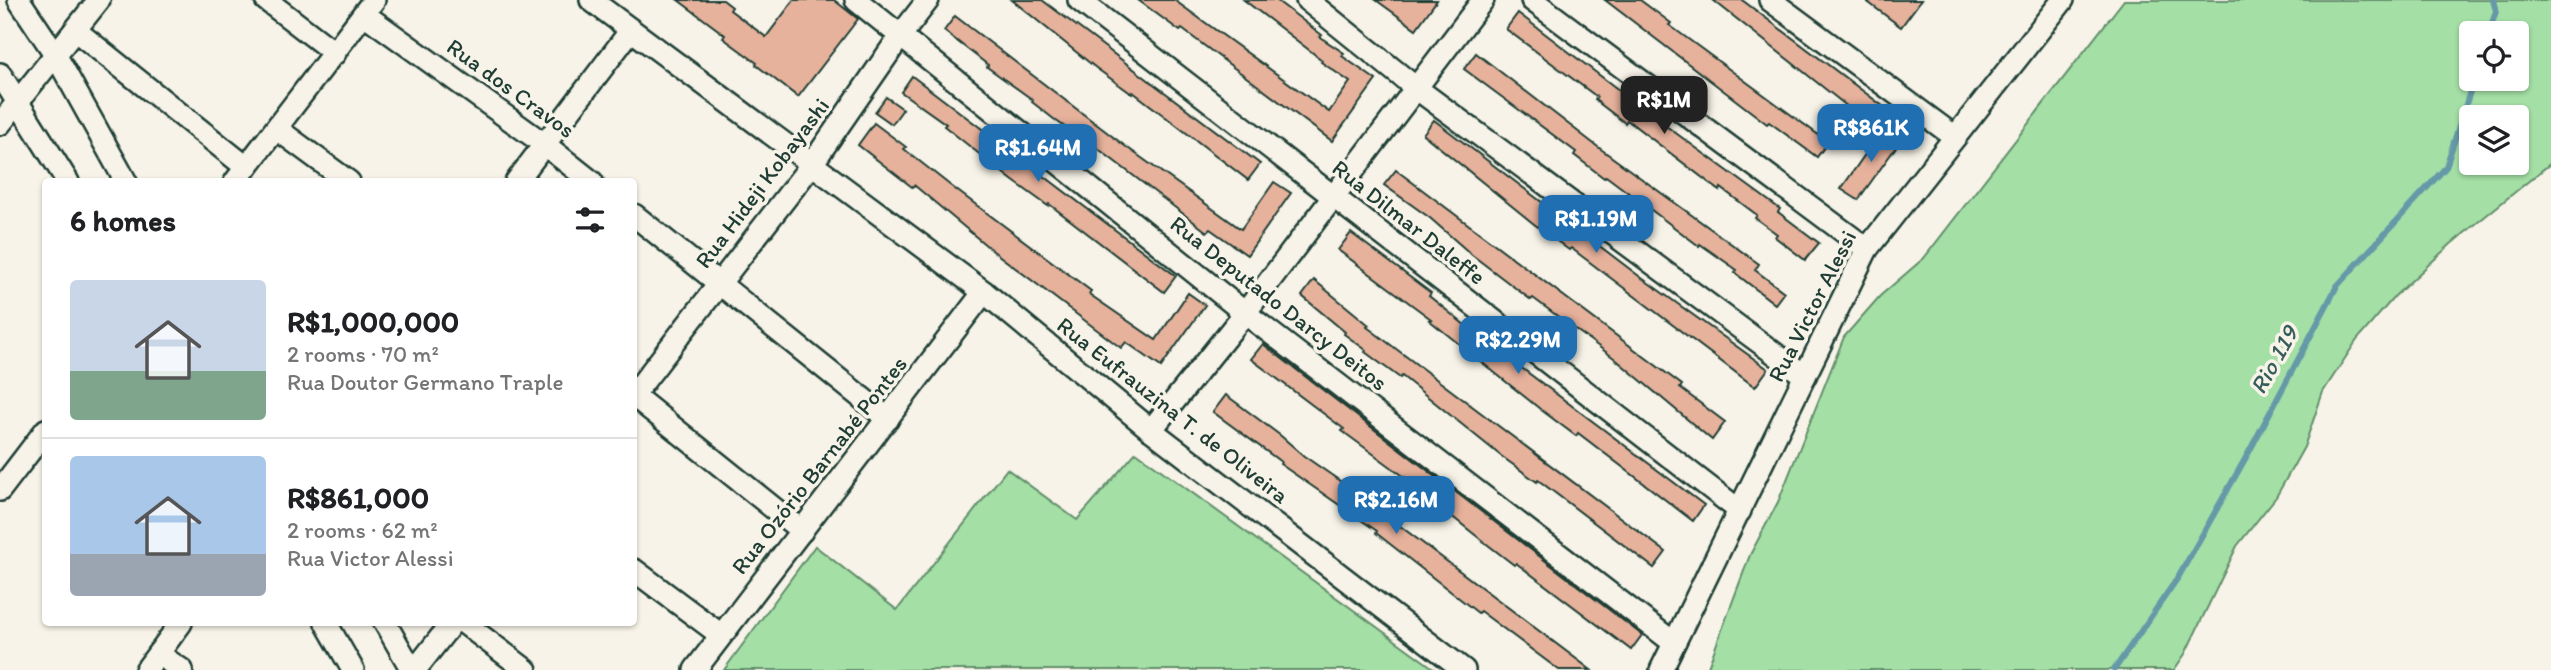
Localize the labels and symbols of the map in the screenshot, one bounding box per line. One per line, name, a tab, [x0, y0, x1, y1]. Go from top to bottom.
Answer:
street label: Rua dos Cravos	[442, 32, 580, 144]
pin: R$1M	[1623, 76, 1705, 136]
street label: Rua Hideji Kobayashi	[689, 92, 835, 274]
pin: R$861K	[1814, 104, 1928, 164]
pin: R$1.64M	[973, 124, 1103, 184]
street label: Rua Dilmar Daleffe	[1327, 154, 1491, 290]
pin: R$1.19M	[1531, 196, 1661, 255]
street label: Rua Deputado Darcy Deitos	[1165, 210, 1393, 396]
street label: Rua Victor Alessi	[1762, 225, 1862, 387]
street label: Rua Eufrauzina T. de Oliveira	[1052, 311, 1295, 509]
pin: R$2.29M	[1453, 316, 1583, 376]
water label: Rio 119	[2243, 319, 2305, 399]
street label: Rua Ozório Barnabé Pontes	[725, 350, 913, 580]
pin: R$2.16M	[1331, 476, 1461, 536]

